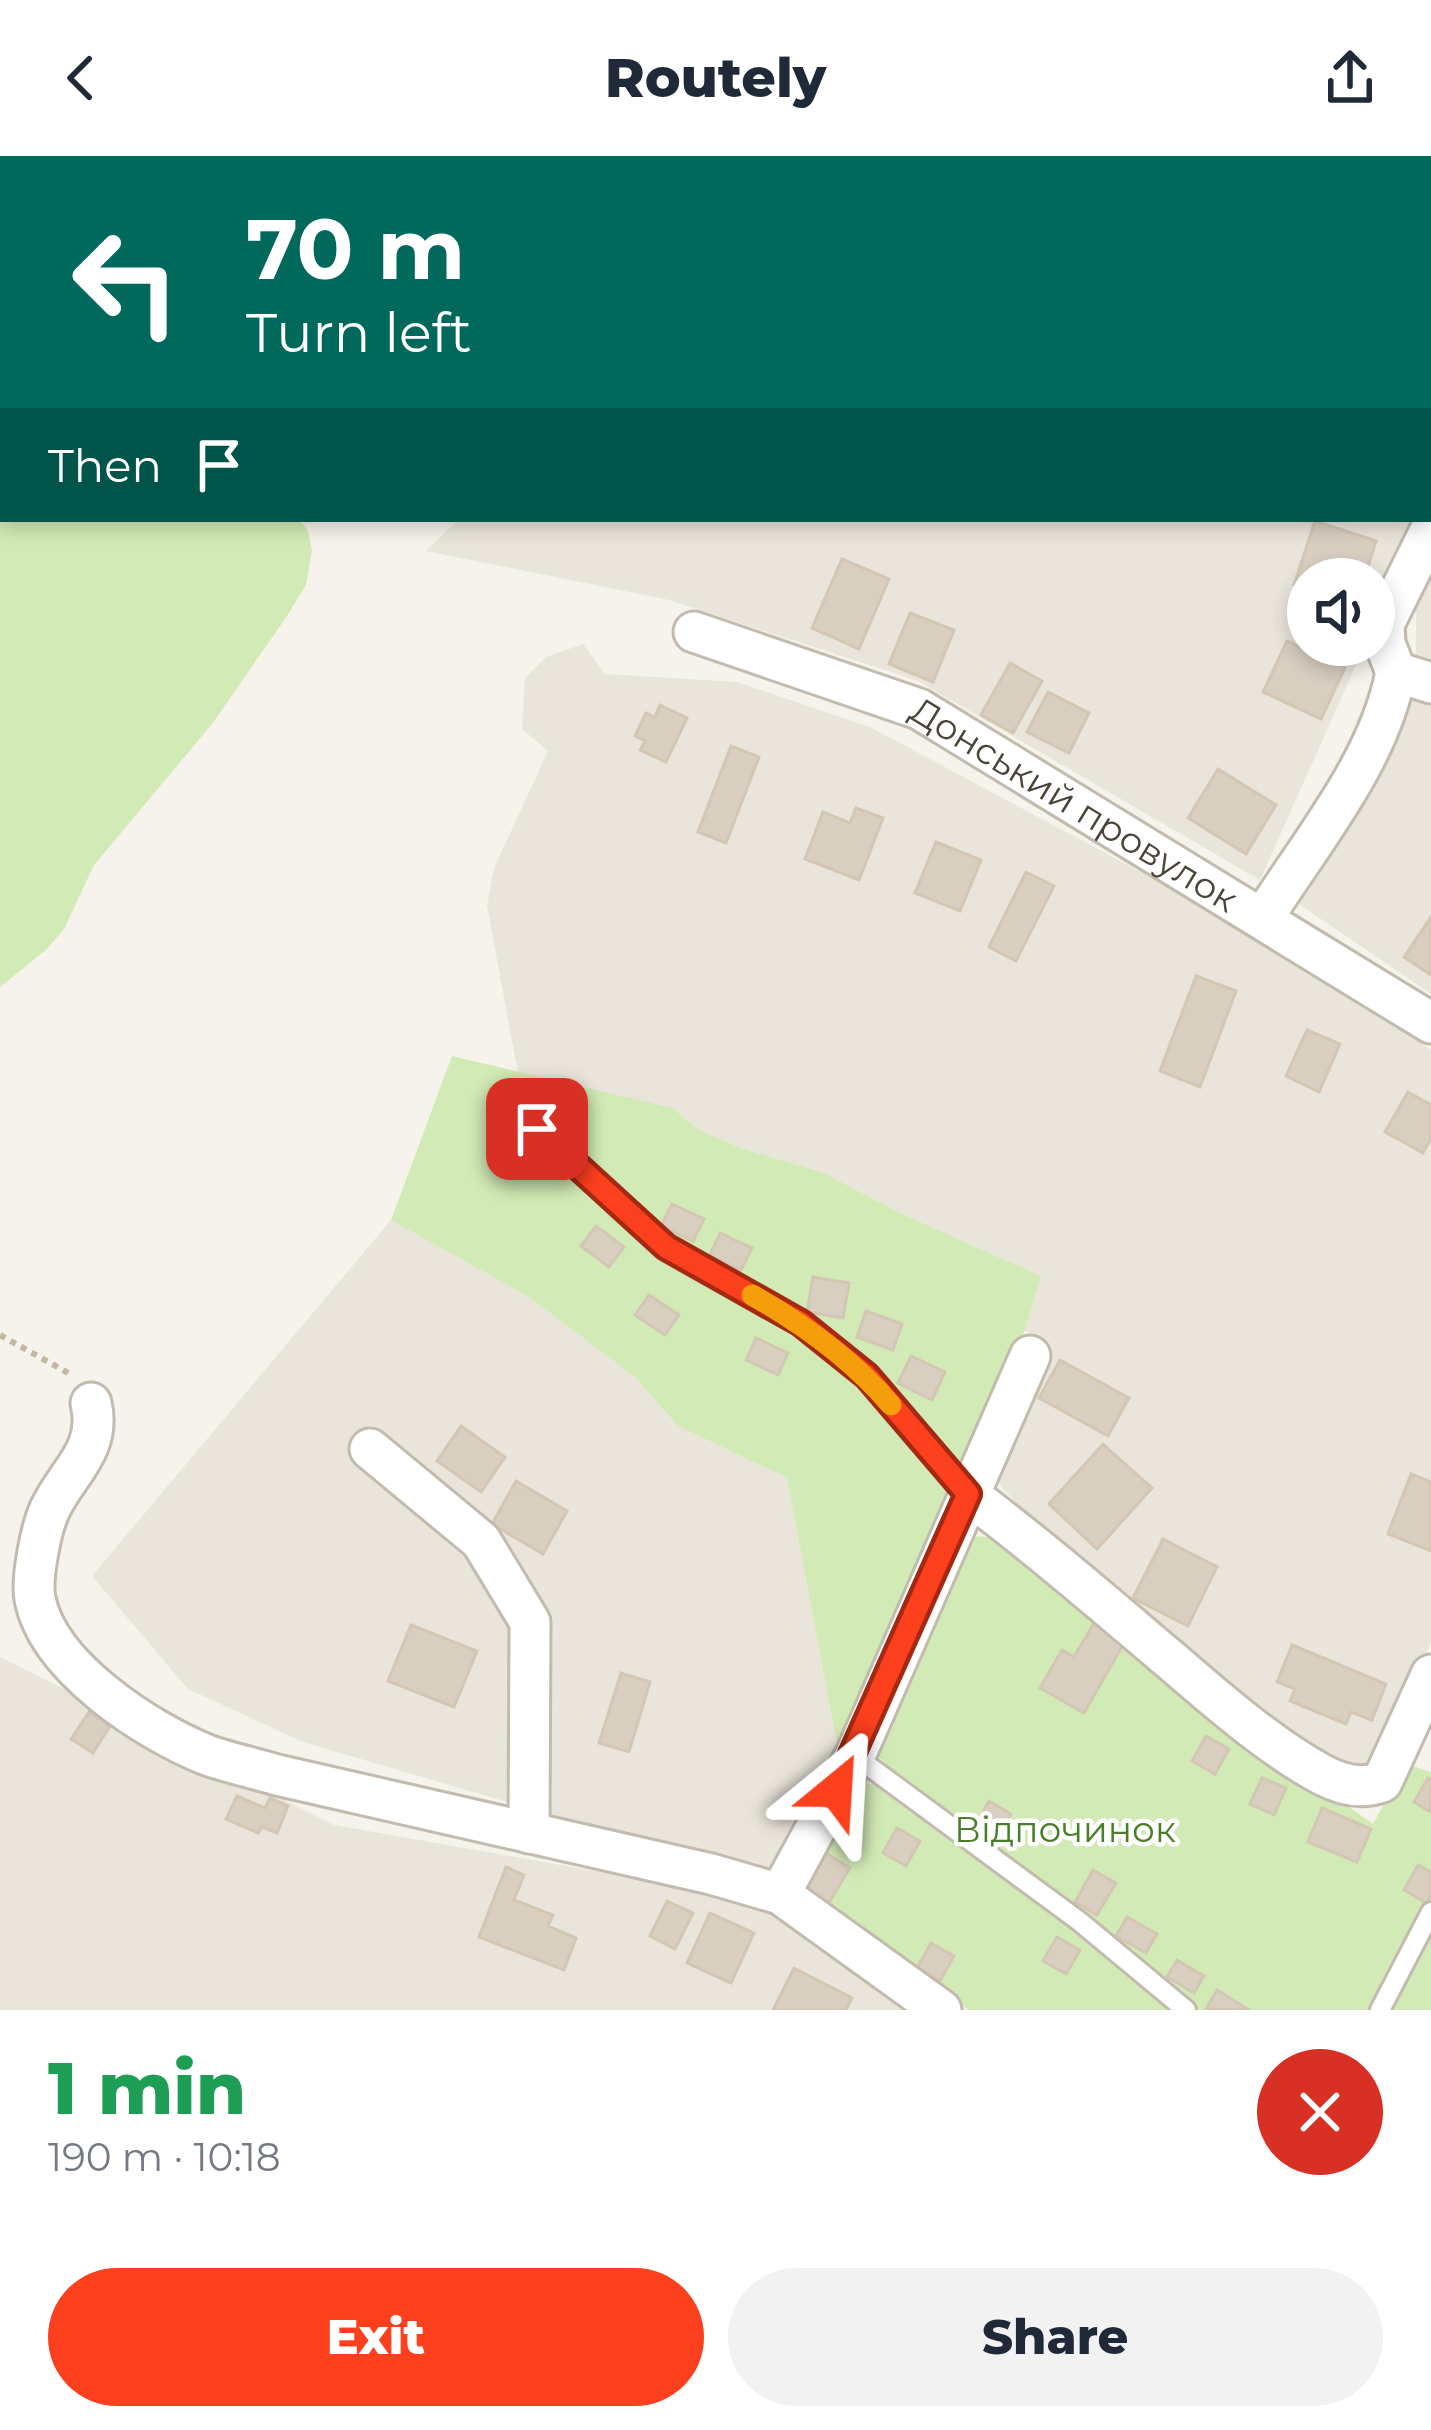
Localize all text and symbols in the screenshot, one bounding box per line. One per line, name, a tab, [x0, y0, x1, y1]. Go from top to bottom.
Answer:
icon: back	[48, 45, 114, 111]
text: Routely	[605, 45, 826, 111]
icon: share	[1317, 45, 1383, 111]
text: 70 m	[246, 198, 465, 300]
icon: left	[48, 204, 204, 360]
text: Turn left	[246, 300, 472, 366]
icon: arrive	[186, 432, 252, 498]
text: Then	[48, 438, 162, 493]
map controls	[1287, 558, 1395, 666]
button: sound	[1287, 558, 1395, 666]
street label: Донський провулок	[903, 687, 1246, 921]
pin	[486, 1078, 588, 1180]
icon: arrive	[504, 1096, 570, 1162]
position arrow	[773, 1727, 899, 1853]
park label: Відпочинок	[954, 1807, 1176, 1851]
text: 1 min	[48, 2044, 246, 2132]
button: close	[1257, 2049, 1383, 2175]
text: 190 m · 10:18	[48, 2133, 281, 2181]
button: Exit	[48, 2268, 704, 2406]
button: Share	[728, 2268, 1383, 2406]

